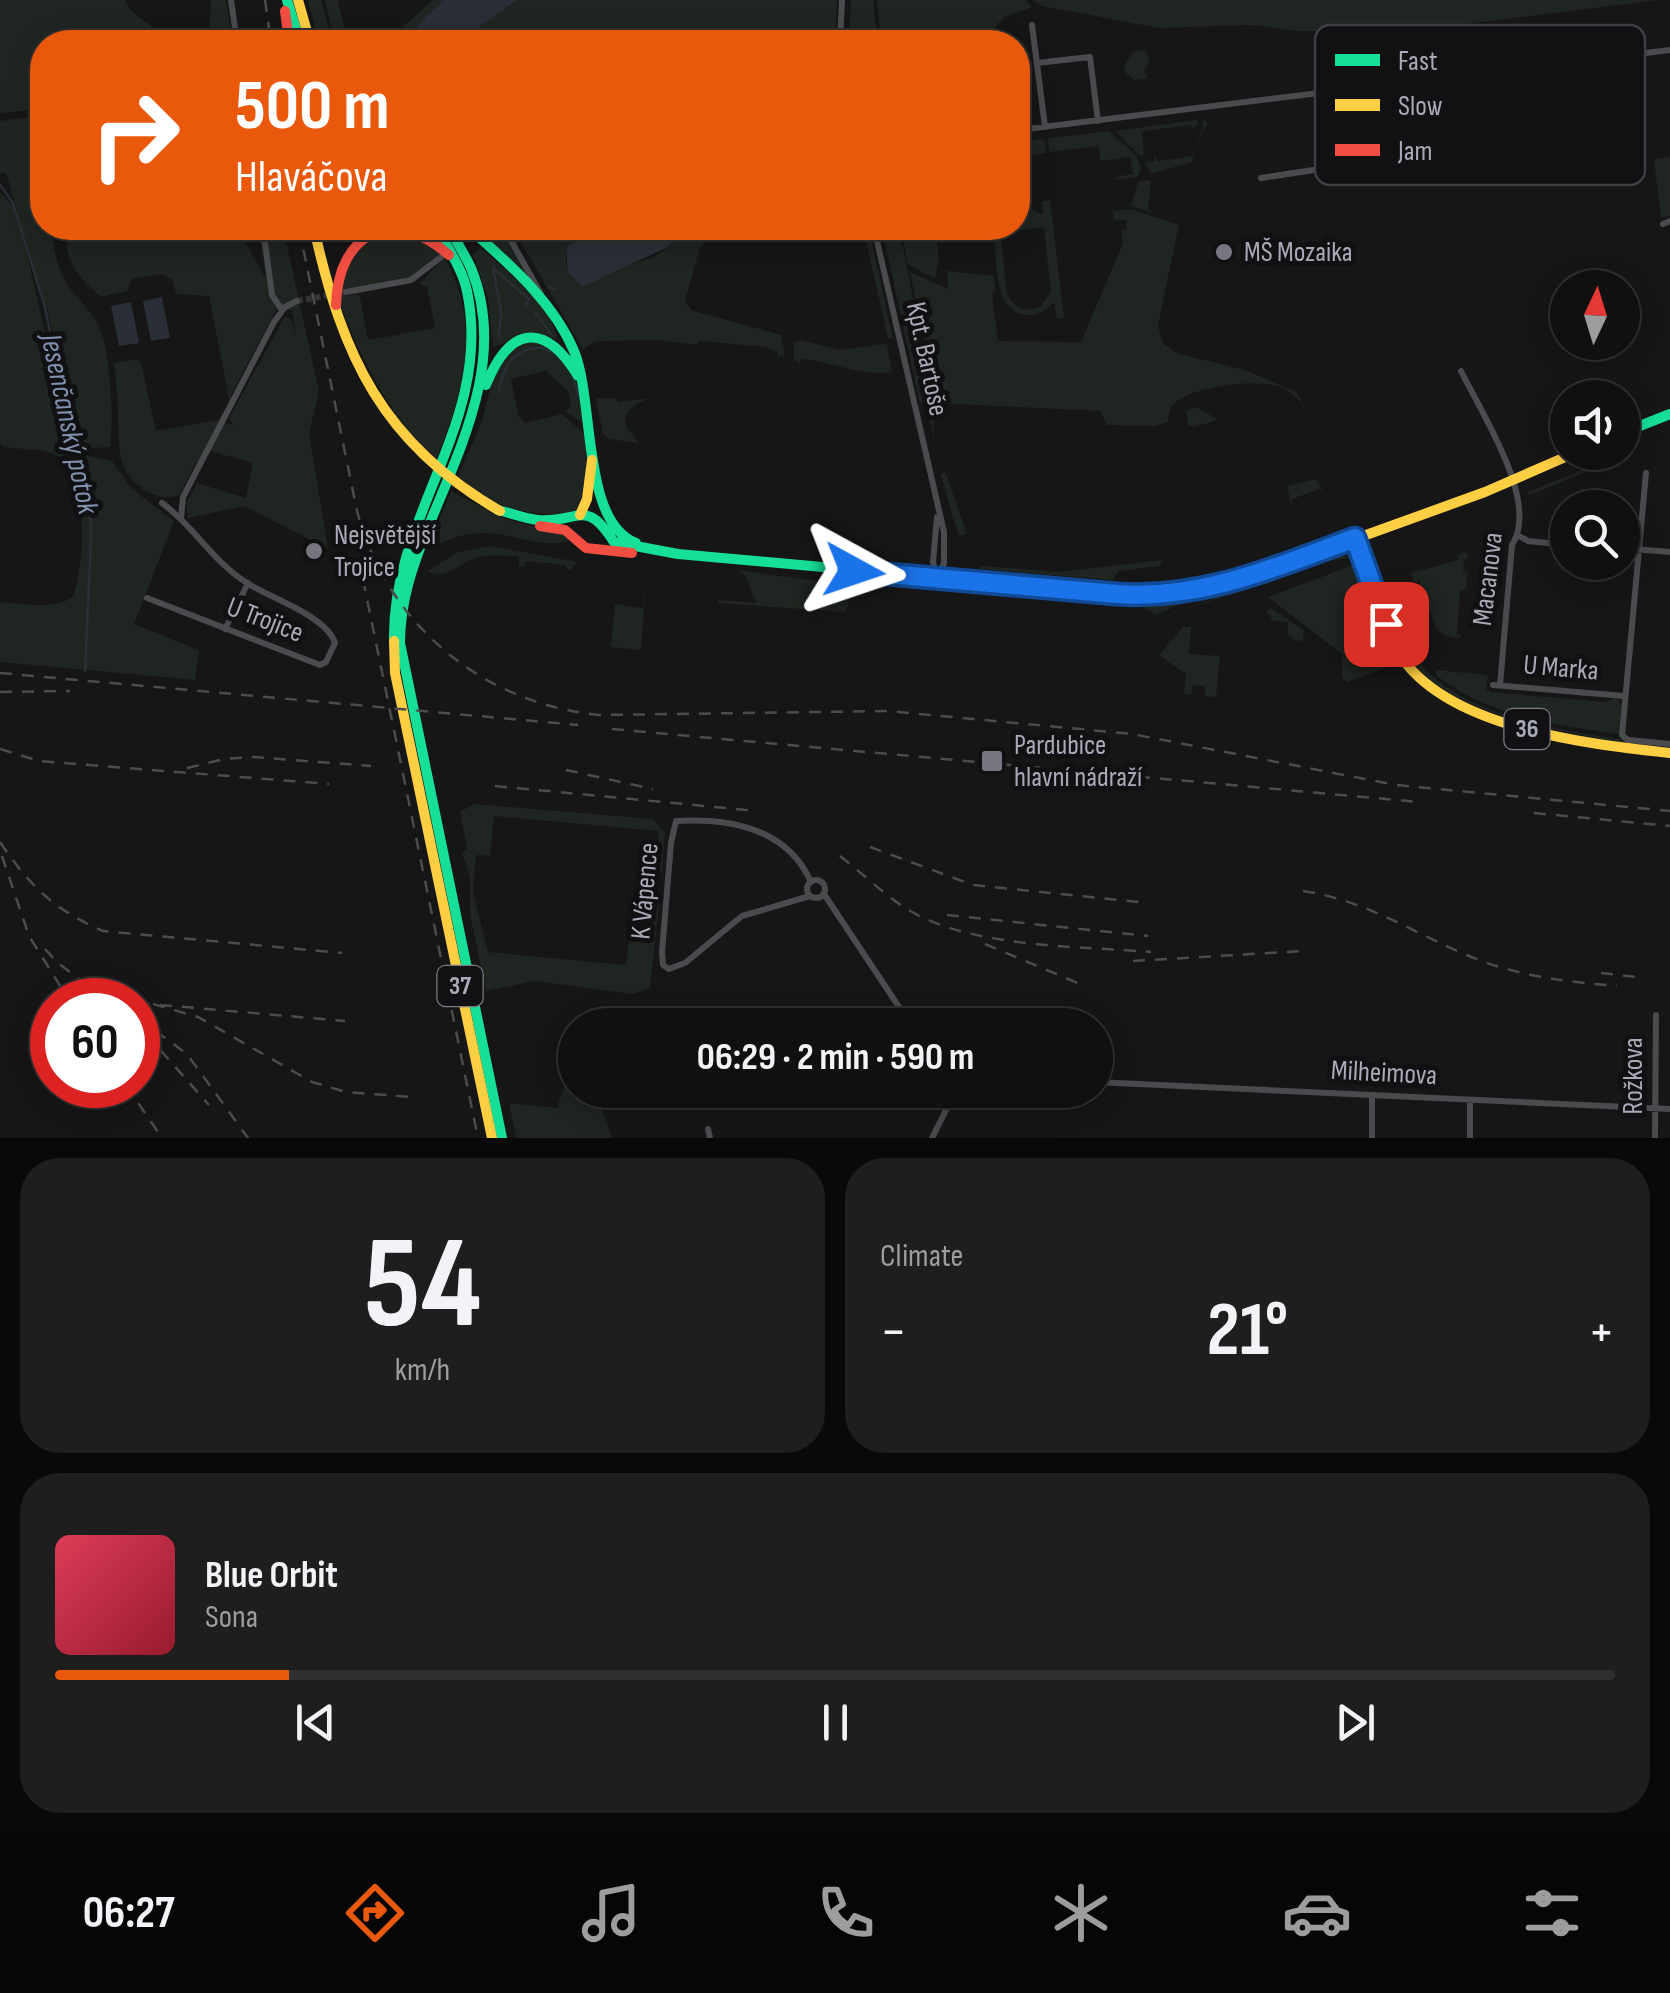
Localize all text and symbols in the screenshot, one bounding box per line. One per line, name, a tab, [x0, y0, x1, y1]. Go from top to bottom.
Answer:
legend	[1315, 25, 1645, 185]
text: Fast	[1398, 45, 1437, 78]
text: 500 m	[235, 65, 390, 149]
icon: right	[70, 70, 200, 200]
text: Slow	[1398, 90, 1443, 123]
text: Jam	[1397, 135, 1433, 168]
text: Hlaváčova	[235, 150, 388, 205]
place label: MŠ Mozaika	[1244, 236, 1353, 269]
marker: MŠ Mozaika	[1213, 241, 1235, 263]
north arrow	[1550, 270, 1640, 360]
map controls	[1550, 270, 1640, 580]
street label: Kpt. Bartoše	[899, 299, 955, 419]
water label: Jesenčanský potok	[32, 329, 106, 518]
button: sound	[1550, 380, 1640, 470]
button: search	[1550, 490, 1640, 580]
place label: Nejsvětější Trojice	[334, 519, 437, 584]
position arrow	[802, 519, 906, 623]
street label: Macanova	[1466, 531, 1510, 627]
marker: Nejsvětější Trojice	[303, 540, 325, 562]
pin	[1344, 582, 1429, 667]
street label: U Trojice	[222, 590, 308, 650]
icon: arrive	[1359, 597, 1414, 652]
street label: U Marka	[1522, 648, 1600, 688]
road number: 36	[1504, 709, 1550, 749]
place label: Pardubice hlavní nádraží	[1014, 729, 1143, 794]
marker: Pardubice hlavní nádraží	[979, 748, 1005, 774]
street label: K Vápence	[624, 841, 666, 941]
road number: 37	[438, 966, 482, 1006]
speed limit sign: 60	[30, 978, 160, 1108]
text: 06:29 · 2 min · 590 m	[697, 1035, 974, 1080]
street label: Rožkova	[1617, 1038, 1650, 1114]
street label: Milheimova	[1330, 1054, 1438, 1092]
text: 54	[364, 1208, 481, 1364]
text: Climate	[880, 1237, 963, 1276]
text: 21°	[1207, 1286, 1288, 1377]
text: −	[880, 1299, 907, 1366]
text: +	[1588, 1299, 1615, 1366]
text: km/h	[395, 1351, 450, 1390]
text: Blue Orbit	[205, 1553, 338, 1598]
text: Sona	[205, 1598, 258, 1637]
icon: previous	[288, 1695, 343, 1750]
icon: pause	[808, 1695, 863, 1750]
icon: next	[1328, 1695, 1383, 1750]
icon: directions	[340, 1878, 410, 1948]
icon: music	[576, 1878, 646, 1948]
icon: phone	[811, 1878, 881, 1948]
icon: climate	[1046, 1878, 1116, 1948]
icon: car	[1282, 1878, 1352, 1948]
icon: filters	[1517, 1878, 1587, 1948]
text: 06:27	[83, 1886, 175, 1941]

